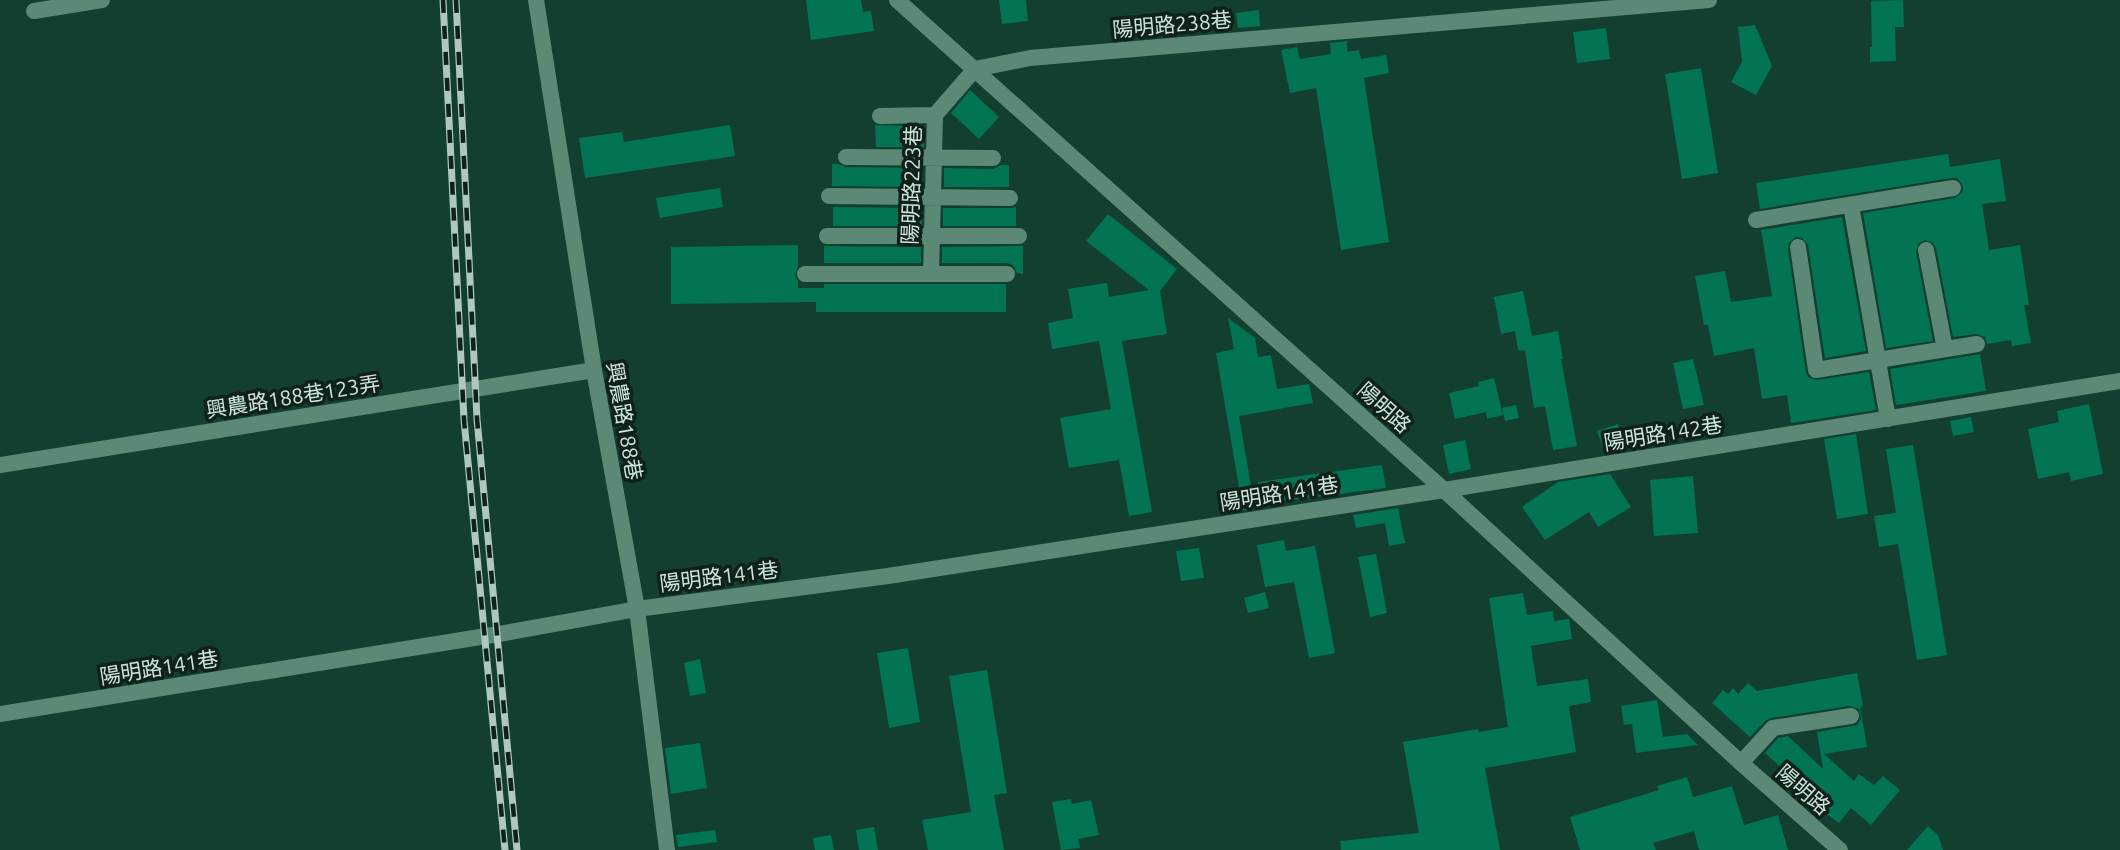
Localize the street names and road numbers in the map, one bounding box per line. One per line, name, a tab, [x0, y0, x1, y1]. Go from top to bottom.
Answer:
street label: 陽明路238巷	[1111, 7, 1233, 41]
street label: 陽明路223巷	[897, 125, 925, 245]
street label: 興農路188巷	[603, 360, 647, 482]
street label: 興農路188巷123弄	[204, 370, 382, 422]
street label: 陽明路	[1353, 377, 1416, 437]
street label: 陽明路142巷	[1602, 412, 1724, 454]
street label: 陽明路141巷	[1218, 472, 1340, 514]
street label: 陽明路141巷	[658, 557, 780, 595]
street label: 陽明路141巷	[98, 646, 220, 688]
street label: 陽明路	[1772, 760, 1835, 819]

